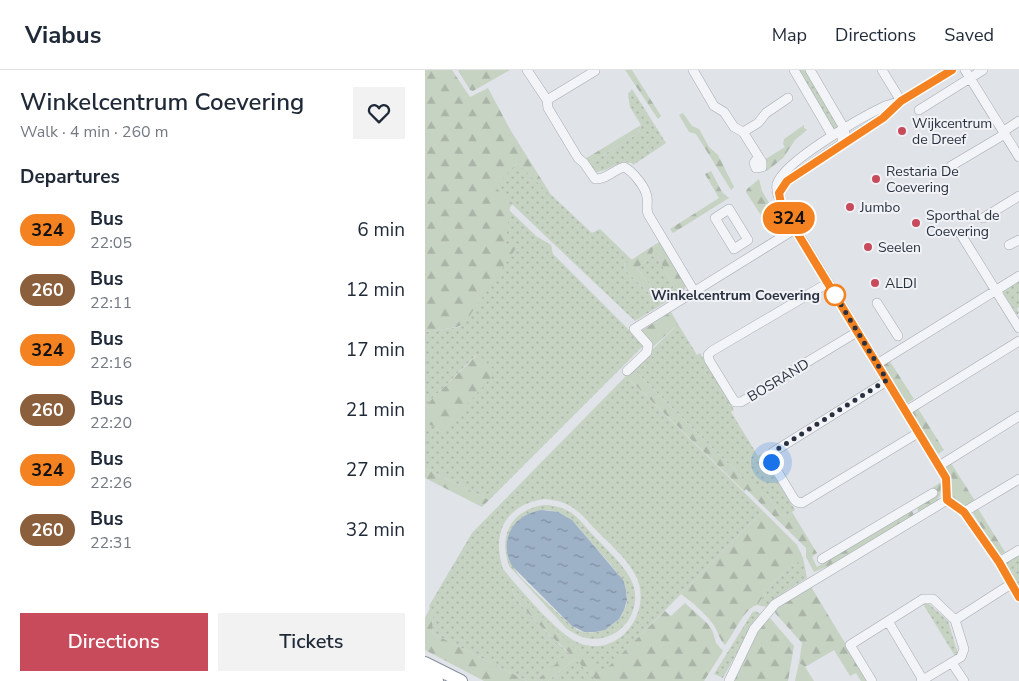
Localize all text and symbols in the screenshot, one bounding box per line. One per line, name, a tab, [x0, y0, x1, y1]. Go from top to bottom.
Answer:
text: Viabus	[25, 19, 101, 51]
text: Map	[772, 23, 807, 47]
text: Directions	[835, 23, 916, 47]
text: Saved	[944, 23, 994, 47]
text: Winkelcentrum Coevering	[20, 86, 304, 118]
button: heart	[353, 87, 405, 139]
place label: Wijkcentrum de Dreef	[912, 114, 992, 149]
text: Walk · 4 min · 260 m	[20, 121, 168, 143]
marker: Wijkcentrum de Dreef	[896, 125, 908, 137]
place label: Restaria De Coevering	[886, 162, 959, 197]
text: Departures	[20, 164, 120, 190]
marker: Restaria De Coevering	[870, 173, 882, 185]
place label: Jumbo	[859, 198, 901, 217]
marker: Jumbo	[844, 201, 856, 213]
line badge: 324	[760, 202, 818, 234]
text: Bus	[90, 206, 123, 232]
text: 324	[773, 206, 805, 230]
place label: Sporthal de Coevering	[926, 206, 1000, 241]
text: 6 min	[357, 217, 405, 243]
marker: Sporthal de Coevering	[910, 217, 922, 229]
text: 324	[31, 218, 64, 242]
text: 22:05	[90, 232, 132, 254]
place label: Seelen	[878, 238, 921, 257]
marker: Seelen	[862, 241, 874, 253]
text: Bus	[90, 266, 123, 292]
place label: ALDI	[885, 274, 917, 293]
text: 12 min	[346, 277, 405, 303]
marker: ALDI	[869, 277, 881, 289]
text: 260	[31, 278, 64, 302]
marker: Winkelcentrum Coevering	[824, 284, 846, 306]
place label: Winkelcentrum Coevering	[651, 286, 820, 305]
text: 22:11	[90, 292, 132, 314]
text: Bus	[90, 326, 123, 352]
text: 17 min	[346, 337, 405, 363]
text: 324	[31, 338, 64, 362]
text: 22:16	[90, 352, 132, 374]
street label: BOSRAND	[744, 355, 813, 406]
text: Bus	[90, 386, 123, 412]
text: 21 min	[346, 397, 405, 423]
text: 260	[31, 398, 64, 422]
text: 22:20	[90, 412, 132, 434]
text: Bus	[90, 446, 123, 472]
your location	[759, 450, 784, 475]
text: 27 min	[346, 457, 405, 483]
text: 324	[31, 458, 64, 482]
text: 22:26	[90, 472, 132, 494]
text: Bus	[90, 506, 123, 532]
text: 32 min	[346, 517, 405, 543]
text: 260	[31, 518, 64, 542]
text: 22:31	[90, 532, 132, 554]
button: Directions	[20, 613, 208, 671]
button: Tickets	[218, 613, 405, 671]

